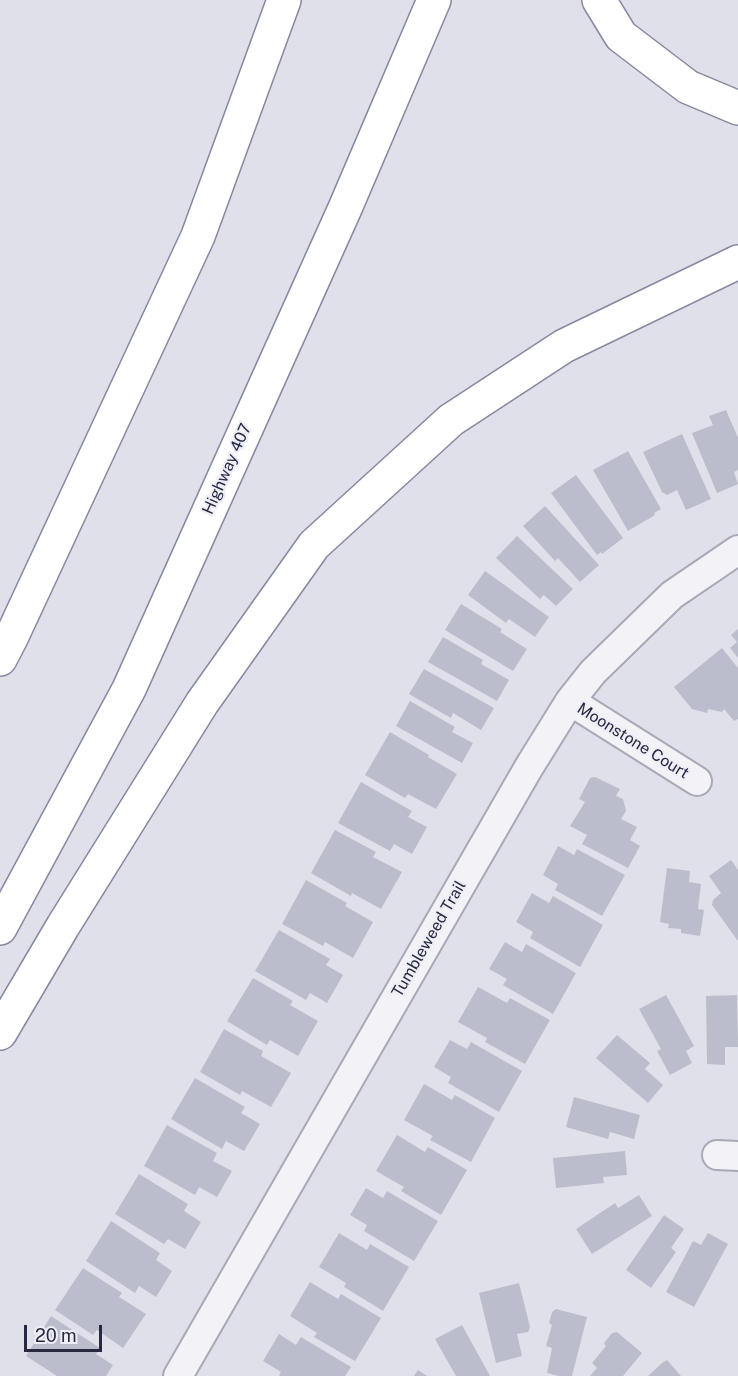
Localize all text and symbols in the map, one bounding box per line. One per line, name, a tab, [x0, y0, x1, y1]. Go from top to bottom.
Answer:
street label: Highway 407	[198, 421, 256, 517]
street label: Moonstone Court	[574, 699, 692, 783]
street label: Tumbleweed Trail	[388, 877, 470, 1001]
scale bar	[27, 1313, 105, 1351]
text: 20 m	[35, 1325, 77, 1346]

